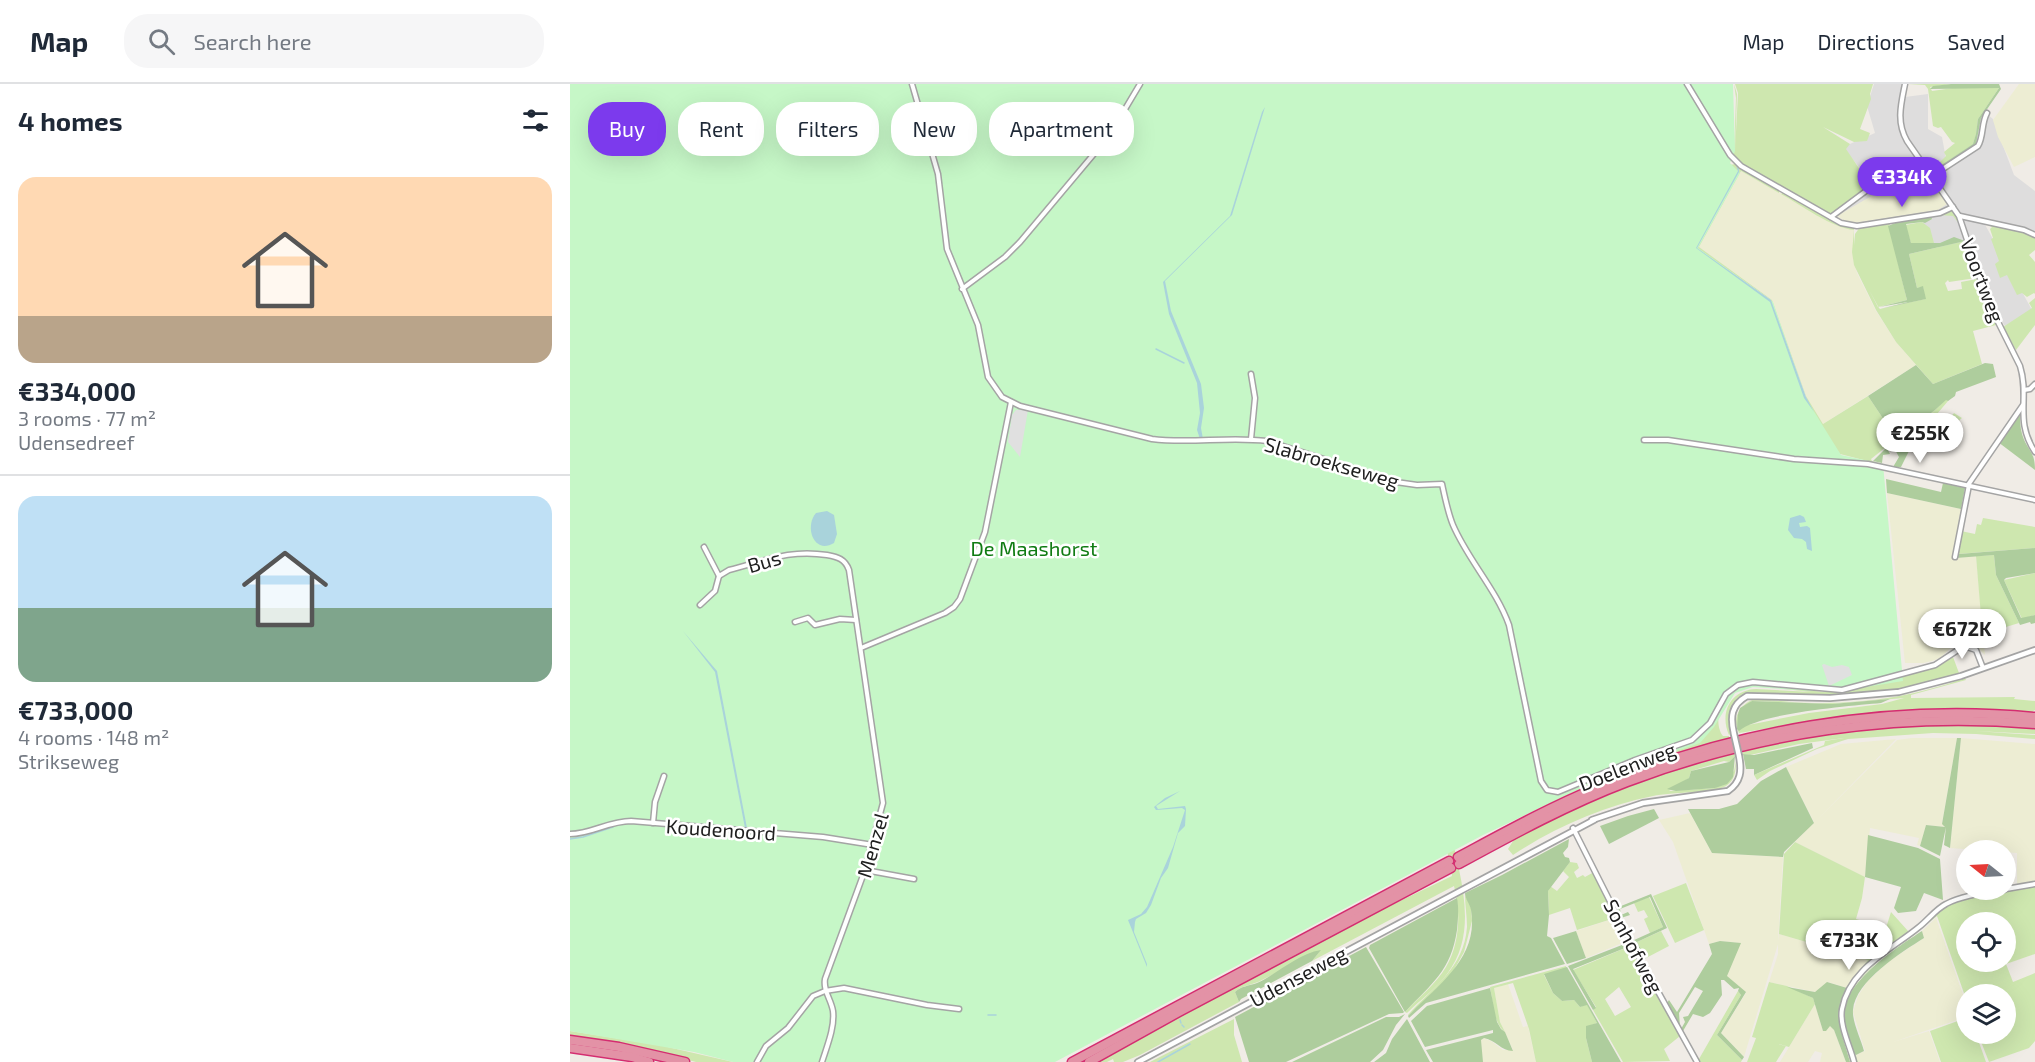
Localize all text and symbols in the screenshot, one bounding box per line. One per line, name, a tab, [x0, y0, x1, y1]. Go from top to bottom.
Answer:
search box	[124, 14, 544, 68]
text: Map	[30, 24, 88, 58]
icon: search	[145, 25, 178, 58]
text: Search here	[193, 28, 312, 54]
text: Map	[1742, 29, 1785, 54]
text: Directions	[1818, 29, 1914, 54]
text: Saved	[1947, 29, 2005, 54]
chip: Buy	[588, 102, 666, 156]
chip: Rent	[678, 102, 764, 156]
chip: Filters	[776, 102, 879, 156]
chip: New	[891, 102, 977, 156]
chip: Apartment	[989, 102, 1134, 156]
icon: filters	[519, 104, 552, 137]
text: 4 homes	[18, 105, 123, 136]
pin: €334K	[1860, 157, 1944, 208]
text: €334K	[1872, 164, 1932, 188]
icon: home	[231, 216, 339, 324]
street label: Voortweg	[1956, 235, 2010, 325]
text: €334,000	[18, 375, 136, 406]
text: 3 rooms · 77 m²	[18, 406, 156, 430]
pin: €255K	[1878, 413, 1962, 464]
text: €255K	[1890, 420, 1950, 444]
text: Udensedreef	[18, 430, 134, 454]
street label: Slabroekseweg	[1262, 431, 1402, 493]
icon: home	[231, 535, 339, 643]
park label: De Maashorst	[971, 536, 1098, 560]
street label: Bus	[744, 545, 784, 577]
pin: €672K	[1920, 609, 2004, 660]
text: €672K	[1932, 616, 1992, 640]
text: €733,000	[18, 694, 133, 725]
text: 4 rooms · 148 m²	[18, 725, 169, 749]
street label: Doelenweg	[1575, 737, 1679, 795]
text: Strikseweg	[18, 749, 119, 773]
street label: Menzel	[851, 810, 893, 880]
street label: Koudenoord	[665, 813, 777, 845]
north arrow	[1956, 840, 2016, 900]
map controls	[1956, 840, 2016, 1044]
street label: Sonhofweg	[1599, 895, 1669, 997]
button: locate	[1956, 912, 2016, 972]
pin: €733K	[1807, 920, 1891, 971]
text: €733K	[1820, 927, 1878, 951]
street label: Udenseweg	[1245, 940, 1351, 1012]
button: layers	[1956, 984, 2016, 1044]

